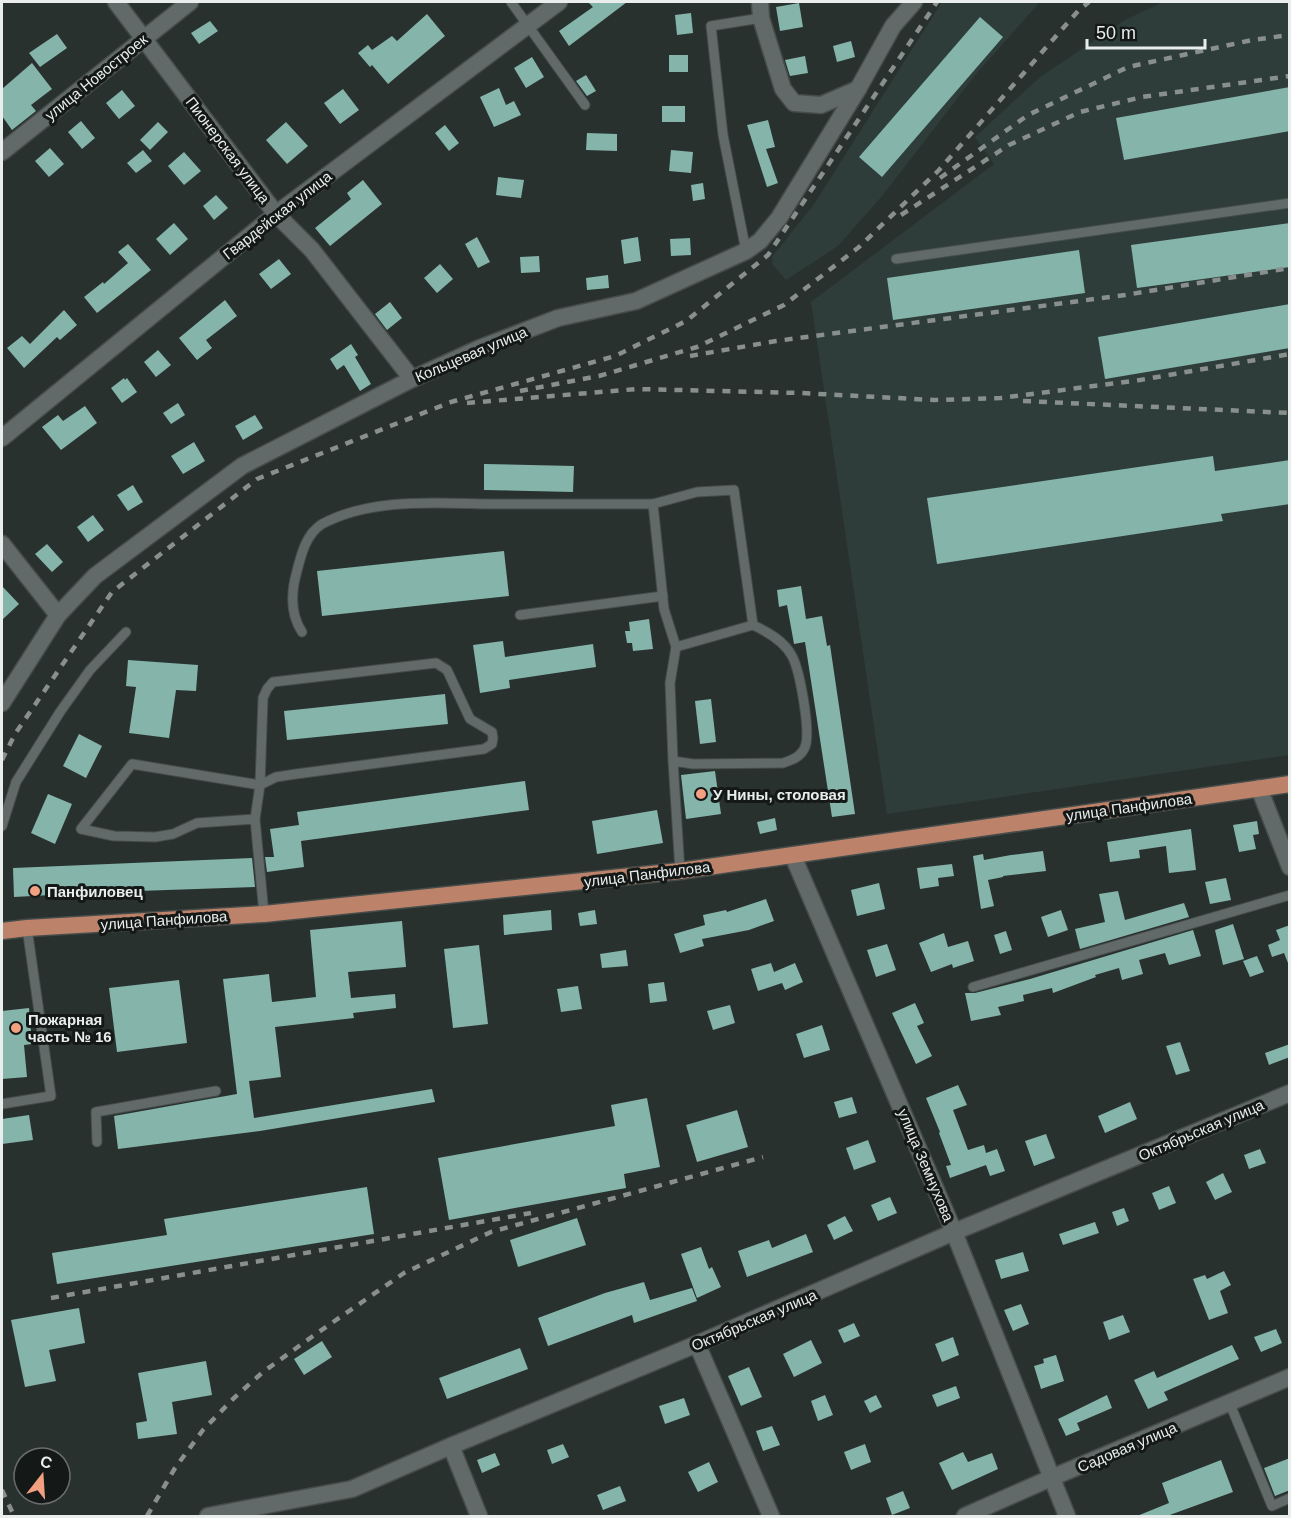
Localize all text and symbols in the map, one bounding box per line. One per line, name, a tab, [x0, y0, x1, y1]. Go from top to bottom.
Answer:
scale bar	[1087, 12, 1206, 50]
text: 50 m	[1096, 23, 1136, 43]
street label: улица Новостроек	[41, 30, 151, 123]
street label: Пионерская улица	[182, 93, 274, 207]
street label: Гвардейская улица	[219, 167, 335, 263]
street label: Кольцевая улица	[413, 323, 530, 385]
place label: У Нины, столовая	[713, 786, 846, 803]
marker: У Нины, столовая	[694, 787, 708, 801]
street label: улица Панфилова	[1065, 790, 1194, 824]
street label: улица Панфилова	[583, 858, 712, 890]
place label: Панфиловец	[47, 883, 143, 900]
marker: Панфиловец	[28, 884, 42, 898]
street label: улица Панфилова	[100, 907, 229, 933]
place label: Пожарная часть № 16	[28, 1011, 112, 1045]
marker: Пожарная часть № 16	[9, 1021, 23, 1035]
street label: Октябрьская улица	[1136, 1096, 1267, 1164]
street label: улица Земнухова	[895, 1106, 958, 1224]
street label: Октябрьская улица	[689, 1286, 820, 1354]
street label: Садовая улица	[1075, 1418, 1180, 1476]
north arrow	[12, 1446, 72, 1506]
text: С	[38, 1452, 55, 1472]

